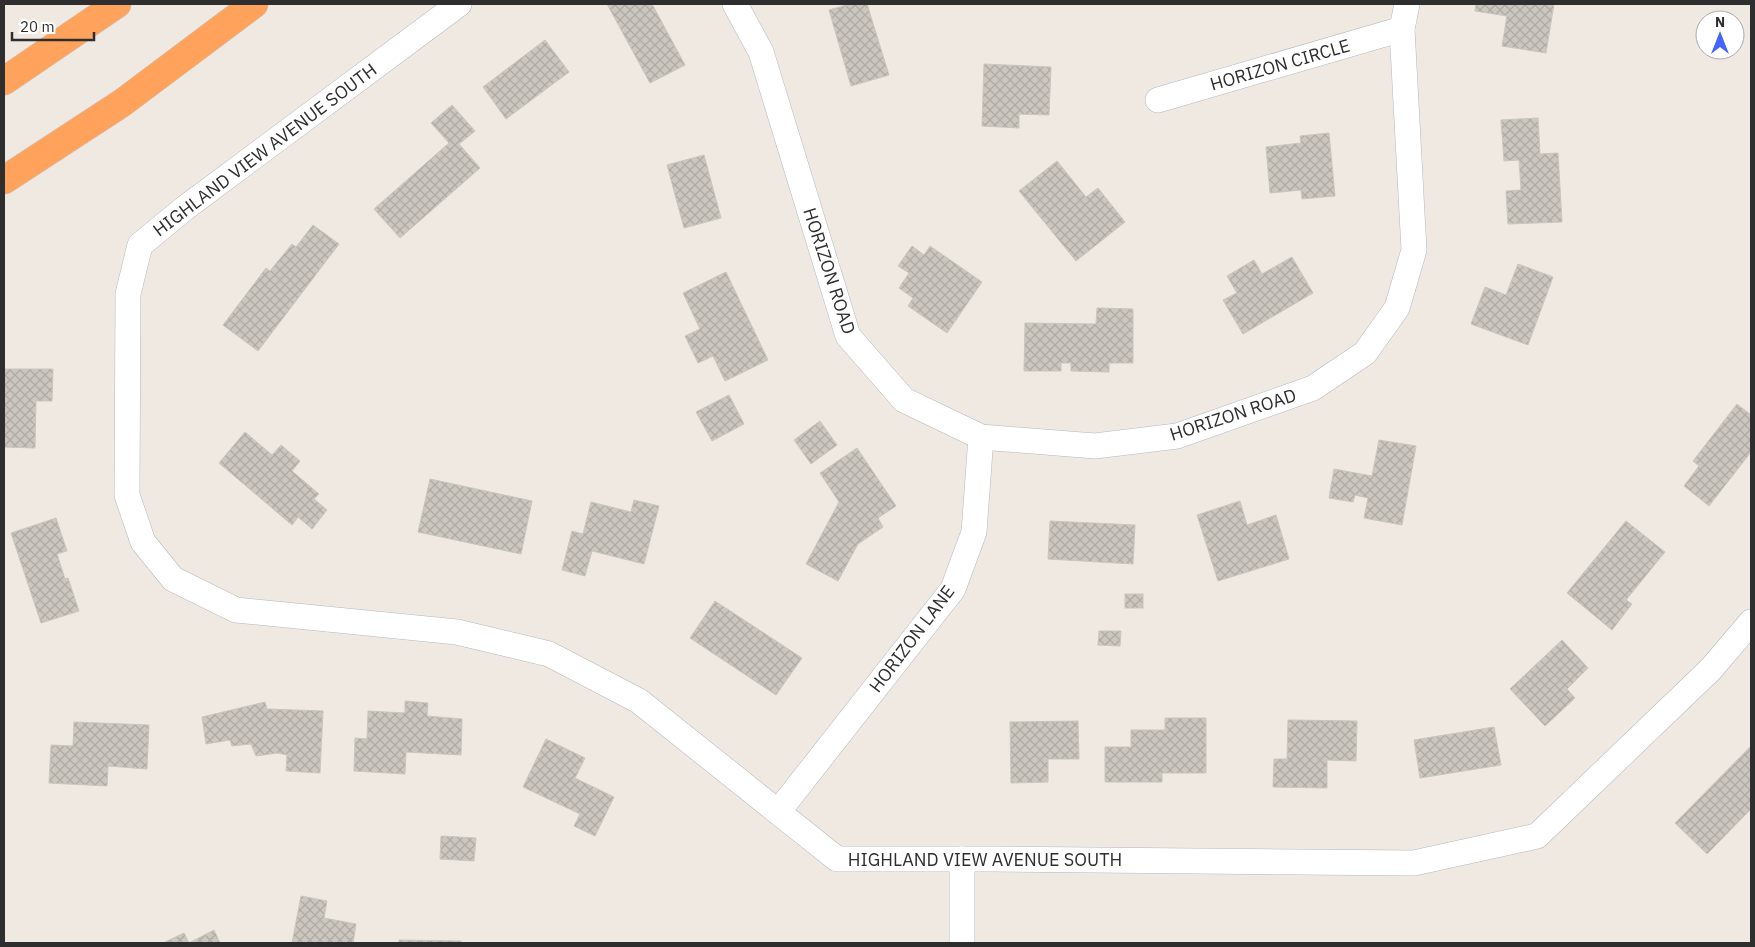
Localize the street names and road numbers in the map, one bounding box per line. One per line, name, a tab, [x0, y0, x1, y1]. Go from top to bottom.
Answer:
street label: HORIZON CIRCLE	[1207, 34, 1352, 95]
street label: HIGHLAND VIEW AVENUE SOUTH	[148, 58, 381, 241]
street label: HORIZON ROAD	[798, 205, 861, 337]
street label: HORIZON ROAD	[1167, 383, 1299, 446]
street label: HORIZON LANE	[864, 581, 959, 697]
street label: HIGHLAND VIEW AVENUE SOUTH	[848, 848, 1122, 871]

